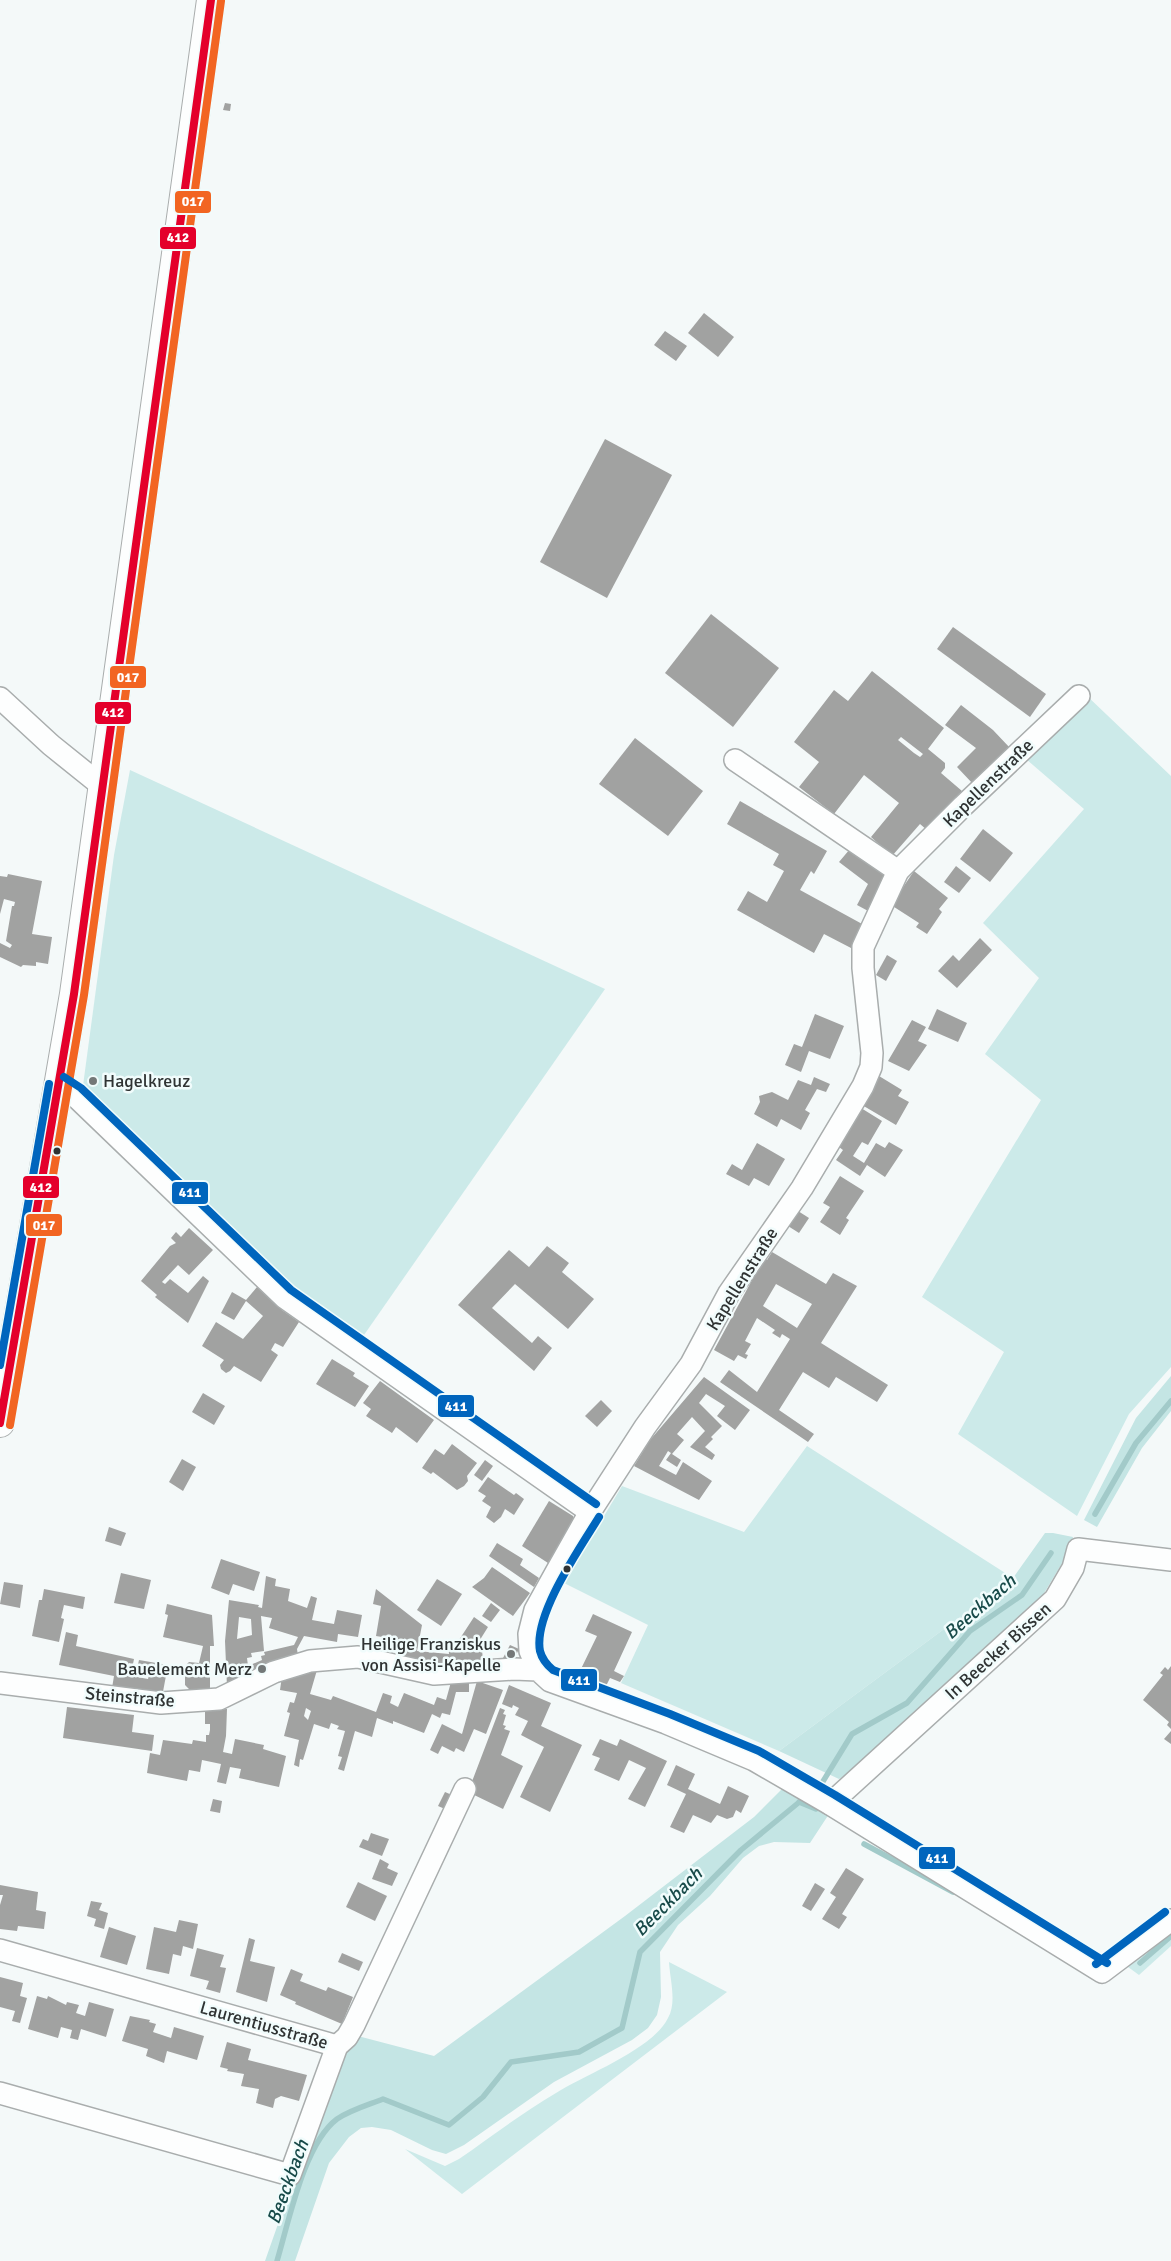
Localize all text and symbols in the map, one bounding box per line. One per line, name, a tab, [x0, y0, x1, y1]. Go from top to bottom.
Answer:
line badge: 017	[174, 190, 212, 214]
text: 017	[182, 193, 205, 210]
line badge: 412	[159, 226, 197, 250]
text: 412	[167, 229, 189, 246]
line badge: 017	[109, 665, 147, 689]
text: 017	[117, 669, 140, 686]
line badge: 412	[94, 701, 132, 725]
text: 412	[102, 704, 124, 721]
street label: Kapellenstraße	[938, 734, 1038, 832]
place label: Hagelkreuz	[103, 1070, 190, 1092]
marker: Hagelkreuz	[87, 1075, 99, 1087]
unlabelled marker	[52, 1146, 62, 1156]
line badge: 412	[22, 1175, 60, 1199]
text: 412	[30, 1179, 52, 1196]
line badge: 411	[171, 1181, 209, 1205]
text: 411	[179, 1184, 202, 1201]
line badge: 017	[25, 1213, 63, 1237]
text: 017	[33, 1217, 56, 1234]
street label: Kapellenstraße	[702, 1223, 782, 1335]
line badge: 411	[437, 1394, 475, 1418]
text: 411	[445, 1398, 468, 1415]
unlabelled marker	[562, 1564, 572, 1574]
water label: Beeckbach	[939, 1569, 1022, 1645]
street label: In Beecker Bissen	[940, 1598, 1056, 1704]
place label: Heilige Franziskus von Assisi-Kapelle	[361, 1633, 501, 1676]
marker: Heilige Franziskus von Assisi-Kapelle	[505, 1648, 517, 1660]
place label: Bauelement Merz	[117, 1658, 252, 1680]
marker: Bauelement Merz	[256, 1663, 268, 1675]
line badge: 411	[560, 1668, 598, 1692]
text: 411	[568, 1672, 591, 1689]
street label: Steinstraße	[84, 1682, 176, 1712]
line badge: 411	[918, 1846, 956, 1870]
text: 411	[926, 1850, 949, 1867]
water label: Beeckbach	[628, 1862, 708, 1942]
street label: Laurentiusstraße	[197, 1996, 331, 2054]
water label: Beeckbach	[262, 2136, 315, 2227]

